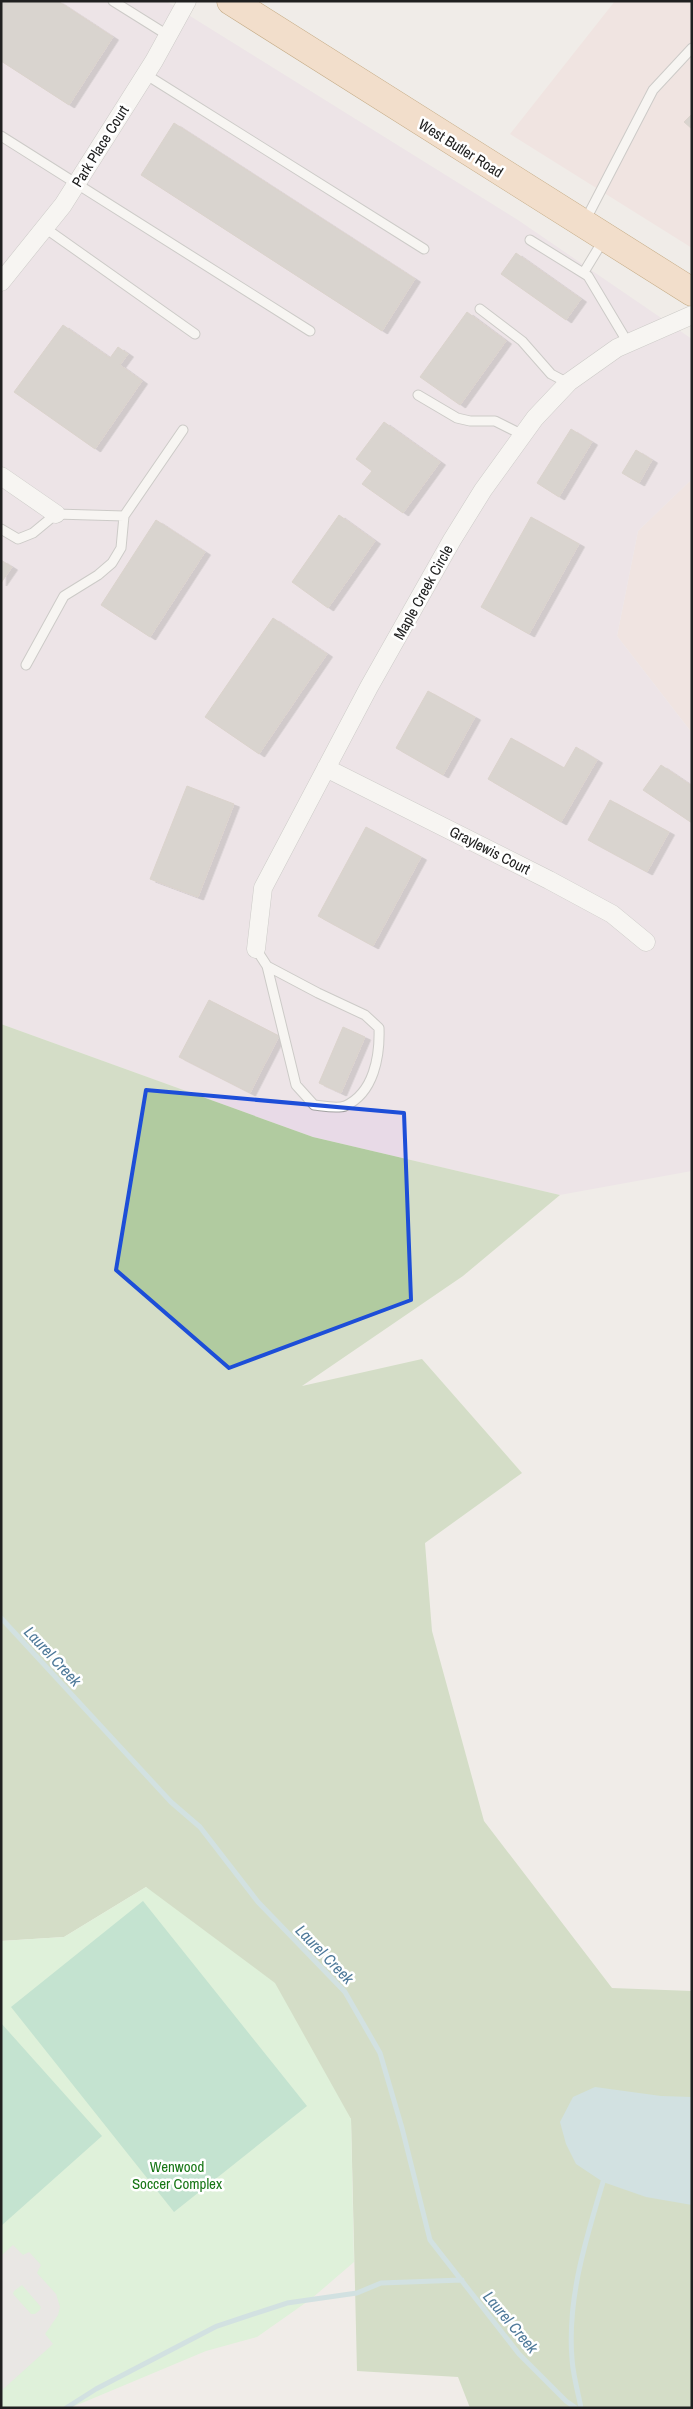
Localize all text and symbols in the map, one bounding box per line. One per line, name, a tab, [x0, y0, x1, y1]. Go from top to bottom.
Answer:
street label: Park Place Court	[66, 101, 134, 191]
street label: West Butler Road	[415, 114, 507, 182]
street label: Maple Creek Circle	[388, 541, 458, 643]
street label: Graylewis Court	[446, 821, 535, 880]
water label: Laurel Creek	[19, 1621, 87, 1691]
water label: Laurel Creek	[291, 1919, 359, 1989]
park label: Wenwood Soccer Complex	[132, 2156, 223, 2194]
water label: Laurel Creek	[478, 2286, 544, 2358]

